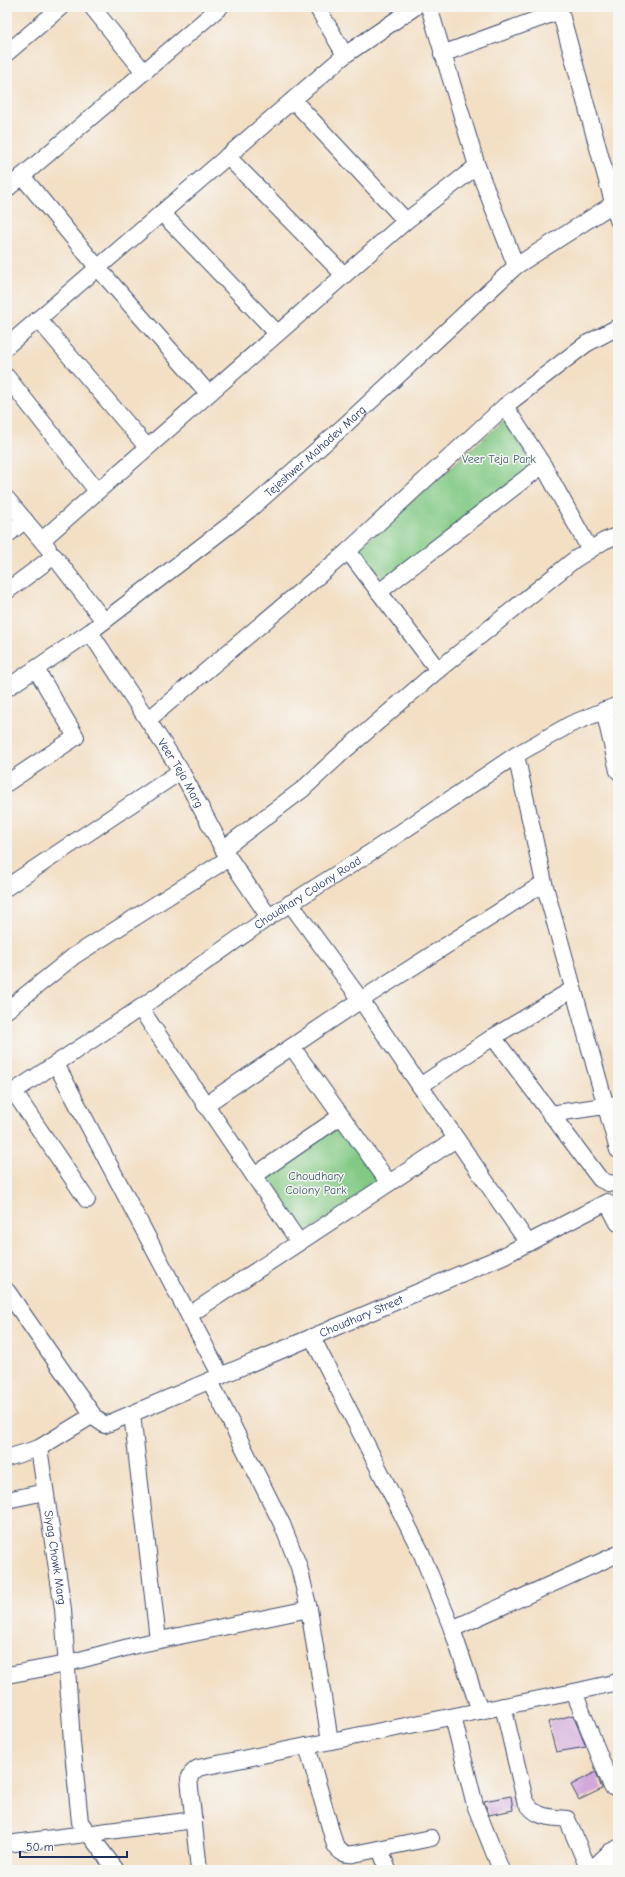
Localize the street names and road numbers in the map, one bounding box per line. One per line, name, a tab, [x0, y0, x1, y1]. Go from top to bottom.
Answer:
street label: Tejeshwer Mahadev Marg	[262, 402, 369, 500]
street label: Veer Teja Marg	[155, 736, 207, 810]
street label: Choudhary Colony Road	[252, 853, 364, 932]
street label: Choudhary Street	[317, 1292, 406, 1340]
street label: Siyag Chowk Marg	[41, 1509, 69, 1606]

